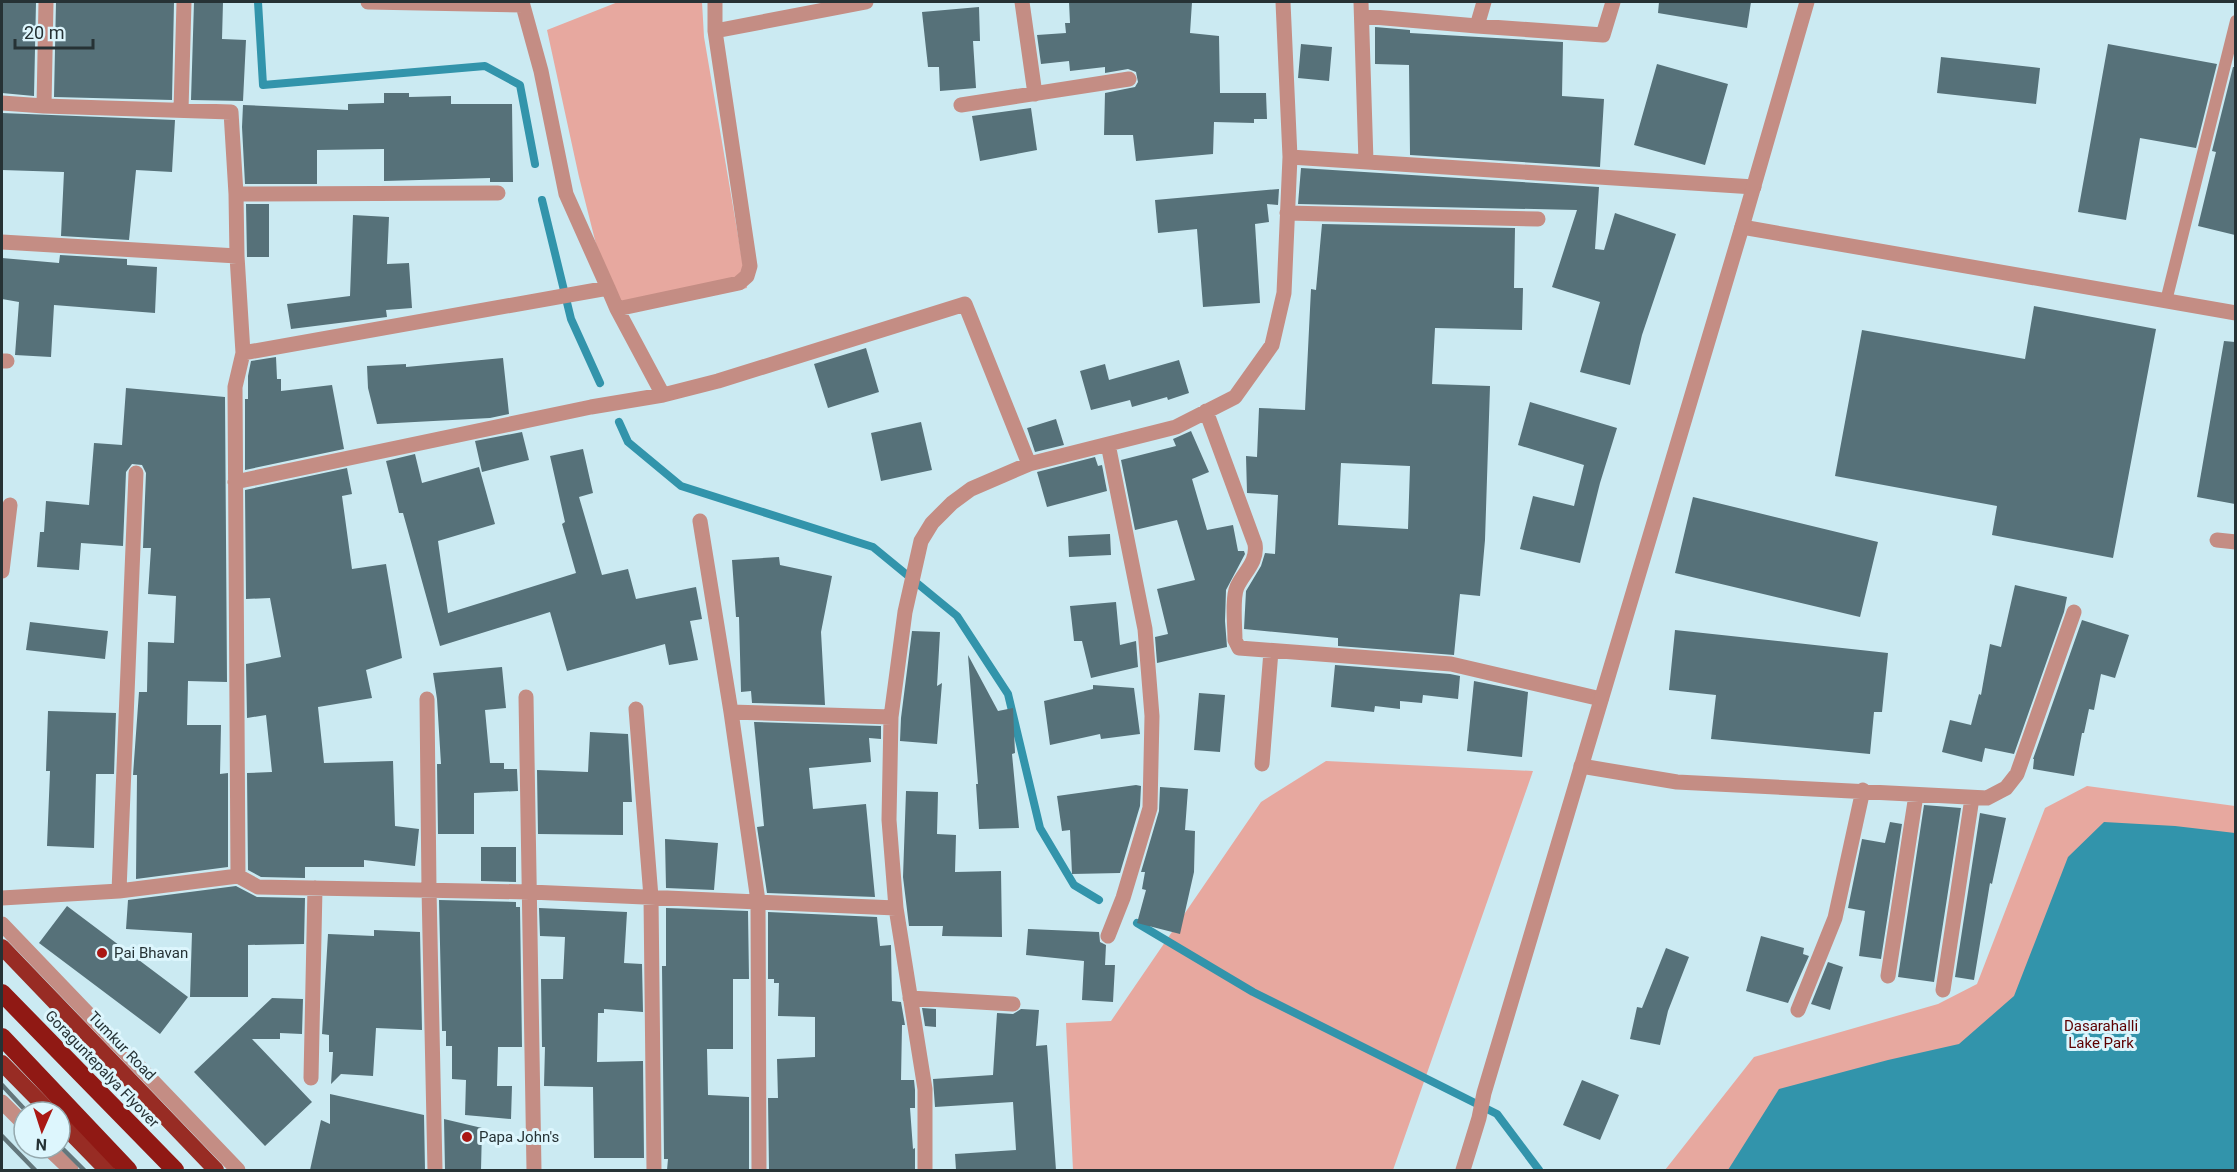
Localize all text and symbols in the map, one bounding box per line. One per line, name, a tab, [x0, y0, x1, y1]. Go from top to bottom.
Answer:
scale bar	[15, 12, 93, 50]
text: 20 m	[24, 22, 64, 43]
place label: Pai Bhavan	[114, 944, 188, 962]
marker: Pai Bhavan	[95, 946, 109, 960]
street label: Goraguntepalya Flyover	[41, 1007, 163, 1131]
street label: Tumkur Road	[85, 1008, 159, 1084]
park label: Dasarahalli Lake Park	[2064, 1017, 2138, 1052]
north arrow	[12, 1100, 72, 1160]
place label: Papa John's	[479, 1128, 559, 1146]
marker: Papa John's	[460, 1130, 474, 1144]
text: N	[35, 1135, 47, 1154]

